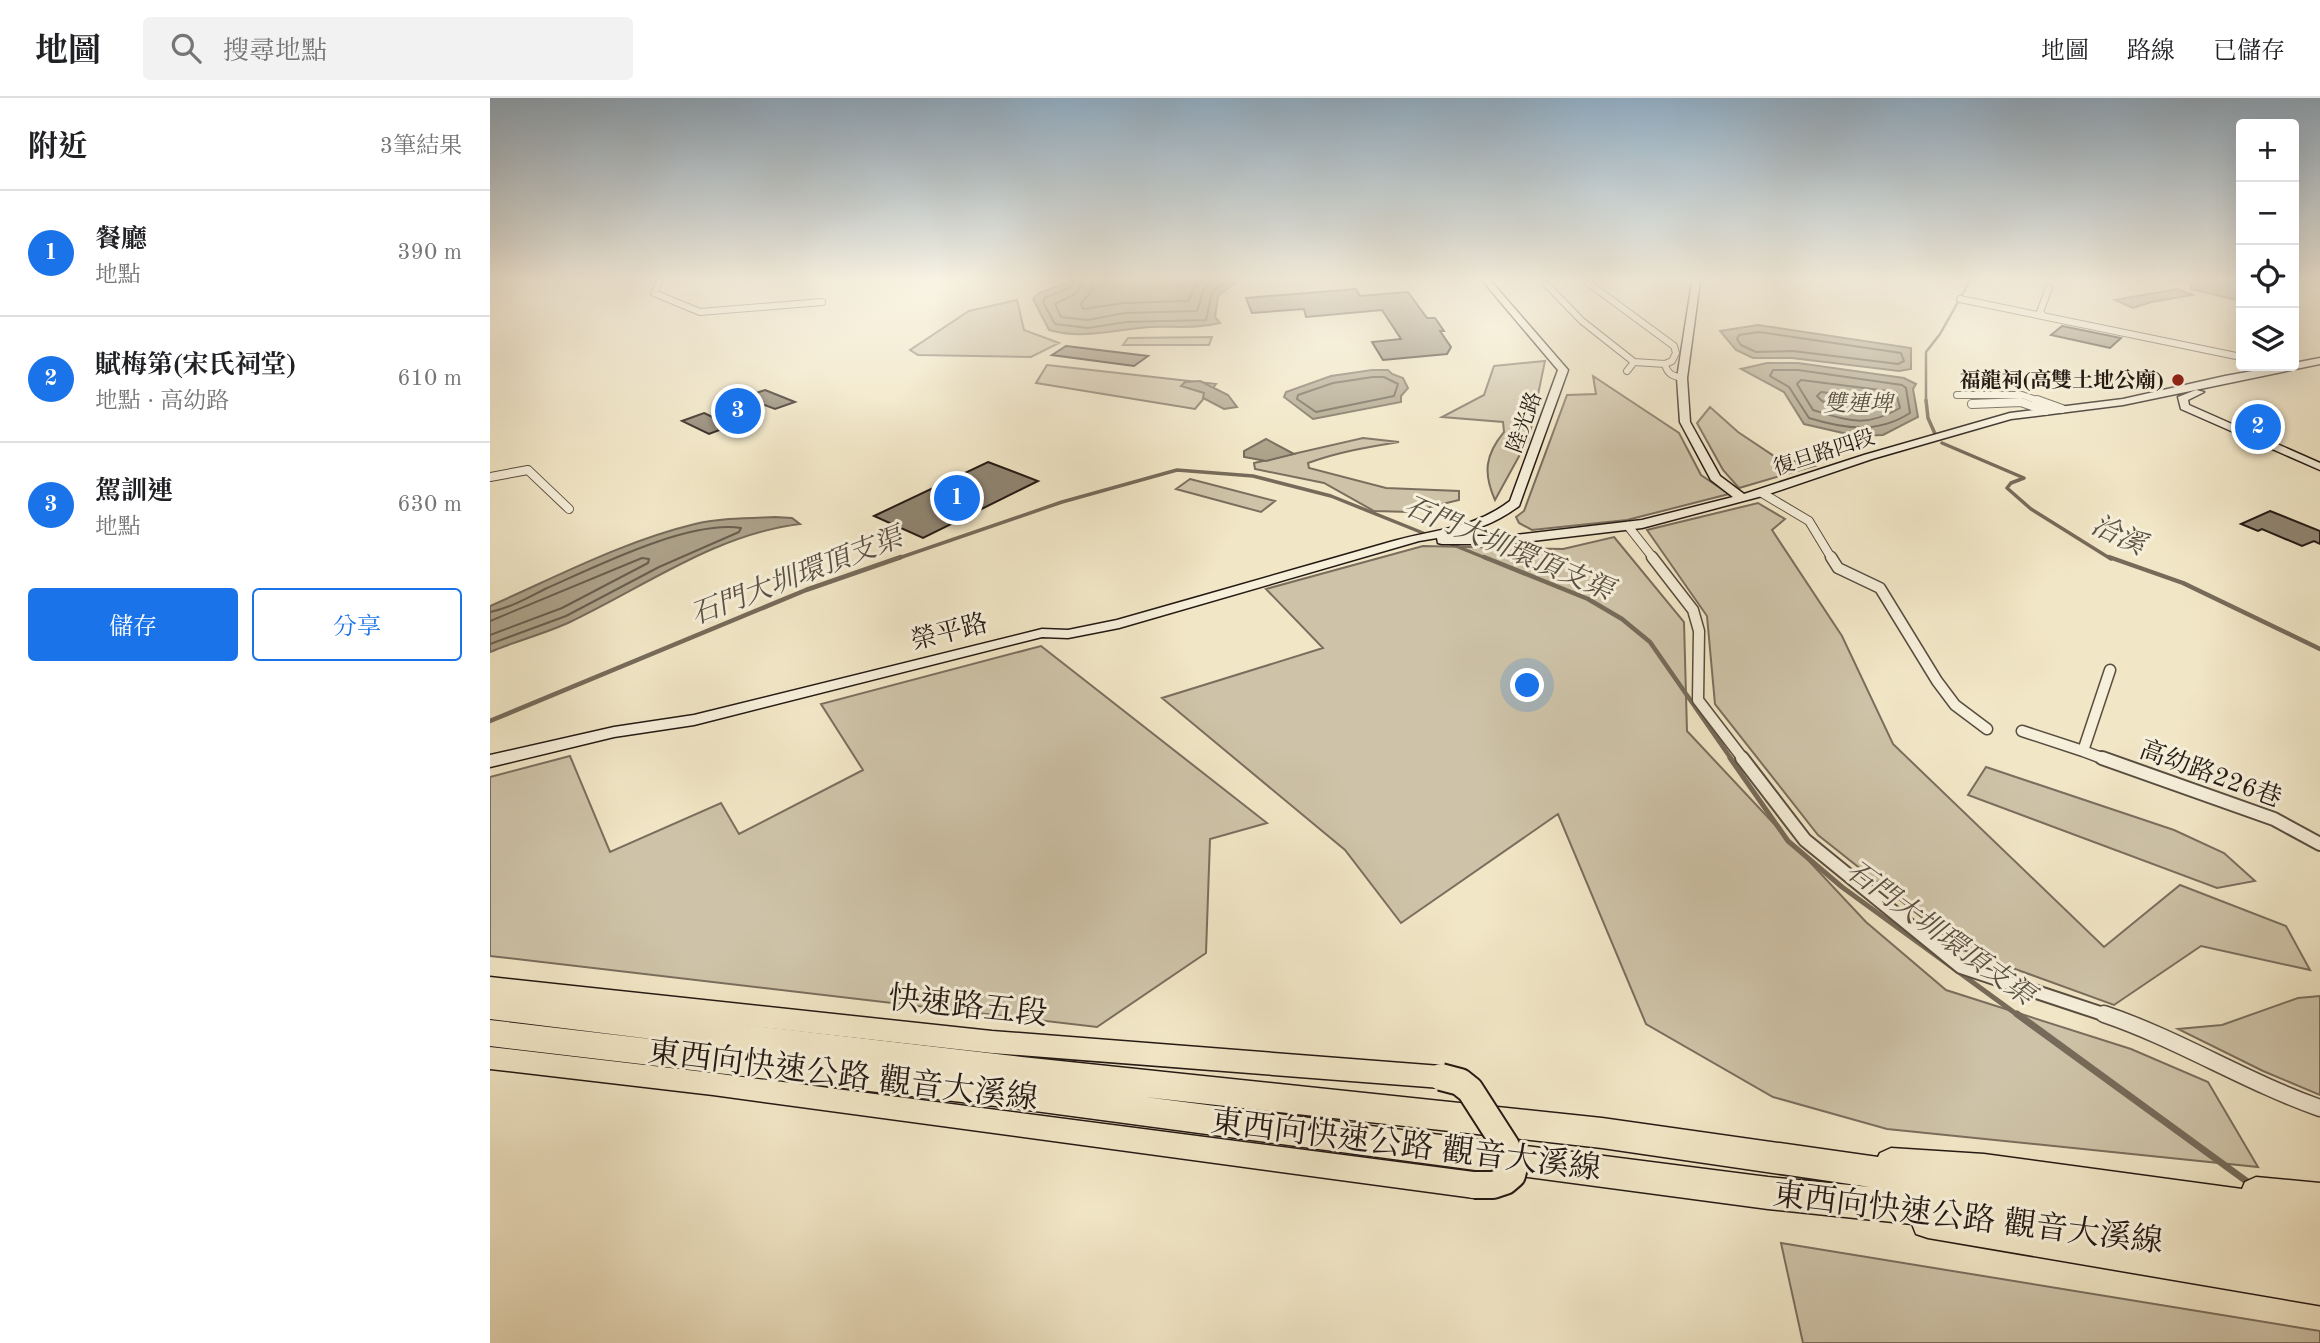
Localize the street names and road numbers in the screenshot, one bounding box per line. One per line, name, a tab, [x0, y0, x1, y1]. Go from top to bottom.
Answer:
street label: 陸光路	[1503, 389, 1546, 456]
street label: 復旦路四段	[1771, 425, 1878, 480]
street label: 榮平路	[908, 609, 990, 655]
street label: 高幼路226巷	[2136, 734, 2286, 813]
street label: 快速路五段	[886, 980, 1049, 1032]
street label: 東西向快速公路 觀音大溪線	[646, 1033, 1040, 1117]
street label: 東西向快速公路 觀音大溪線	[1209, 1103, 1603, 1187]
street label: 東西向快速公路 觀音大溪線	[1771, 1176, 2165, 1260]

